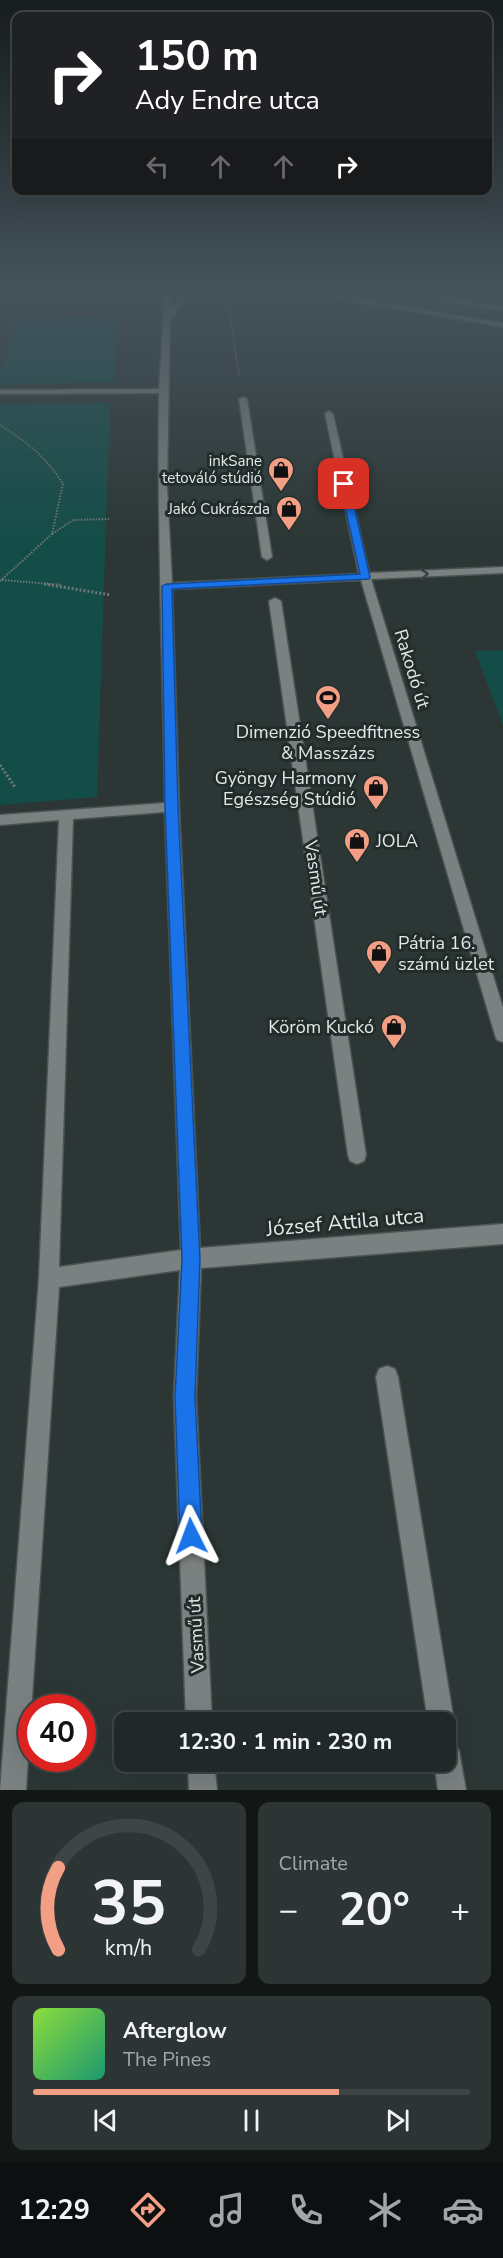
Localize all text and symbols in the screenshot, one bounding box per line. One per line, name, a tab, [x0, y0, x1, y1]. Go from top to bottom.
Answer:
text: 150 m	[135, 28, 259, 85]
icon: right	[36, 36, 114, 114]
text: Ady Endre utca	[135, 82, 320, 119]
icon: left	[141, 150, 174, 183]
icon: ahead	[204, 150, 237, 183]
icon: ahead	[267, 150, 300, 183]
icon: right	[330, 150, 363, 183]
place label: inkSane tetováló stúdió	[162, 451, 262, 488]
shop icon: inkSane tetováló stúdió	[266, 455, 296, 493]
pin	[318, 458, 369, 509]
icon: arrive	[327, 467, 360, 500]
shop icon: Jakó Cukrászda	[274, 494, 304, 532]
place label: Jakó Cukrászda	[167, 499, 270, 519]
one-way arrow	[419, 567, 428, 580]
street label: Rakodó út	[389, 626, 436, 712]
sports icon: Dimenzió Speedfitness & Masszázs	[313, 683, 343, 721]
place label: Dimenzió Speedfitness & Masszázs	[236, 720, 420, 765]
place label: Gyöngy Harmony Egészség Stúdió	[215, 766, 357, 811]
shop icon: Gyöngy Harmony Egészség Stúdió	[361, 773, 391, 811]
shop icon: JOLA	[342, 826, 372, 864]
place label: JOLA	[375, 829, 418, 853]
street label: Vasmű út	[299, 838, 333, 918]
place label: Pátria 16. számú üzlet	[398, 931, 495, 976]
shop icon: Pátria 16. számú üzlet	[364, 938, 394, 976]
shop icon: Köröm Kuckó	[379, 1012, 409, 1050]
place label: Köröm Kuckó	[268, 1015, 374, 1039]
street label: József Attila utca	[264, 1201, 425, 1243]
position arrow	[159, 1504, 223, 1568]
street label: Vasmű út	[182, 1596, 210, 1675]
speed limit sign: 40	[18, 1694, 96, 1772]
text: 12:30 · 1 min · 230 m	[178, 1727, 392, 1757]
text: Climate	[279, 1850, 348, 1877]
text: 35	[91, 1861, 166, 1946]
text: 20°	[339, 1880, 410, 1941]
text: −	[279, 1888, 298, 1933]
text: +	[450, 1888, 470, 1933]
text: km/h	[105, 1933, 152, 1963]
text: Afterglow	[123, 2016, 227, 2046]
text: The Pines	[123, 2046, 211, 2073]
icon: previous	[89, 2104, 122, 2137]
icon: pause	[235, 2104, 268, 2137]
icon: next	[381, 2104, 414, 2137]
icon: directions	[127, 2189, 169, 2231]
icon: music	[206, 2189, 248, 2231]
icon: phone	[285, 2189, 327, 2231]
icon: climate	[364, 2189, 406, 2231]
icon: car	[442, 2189, 484, 2231]
text: 12:29	[18, 2192, 90, 2229]

